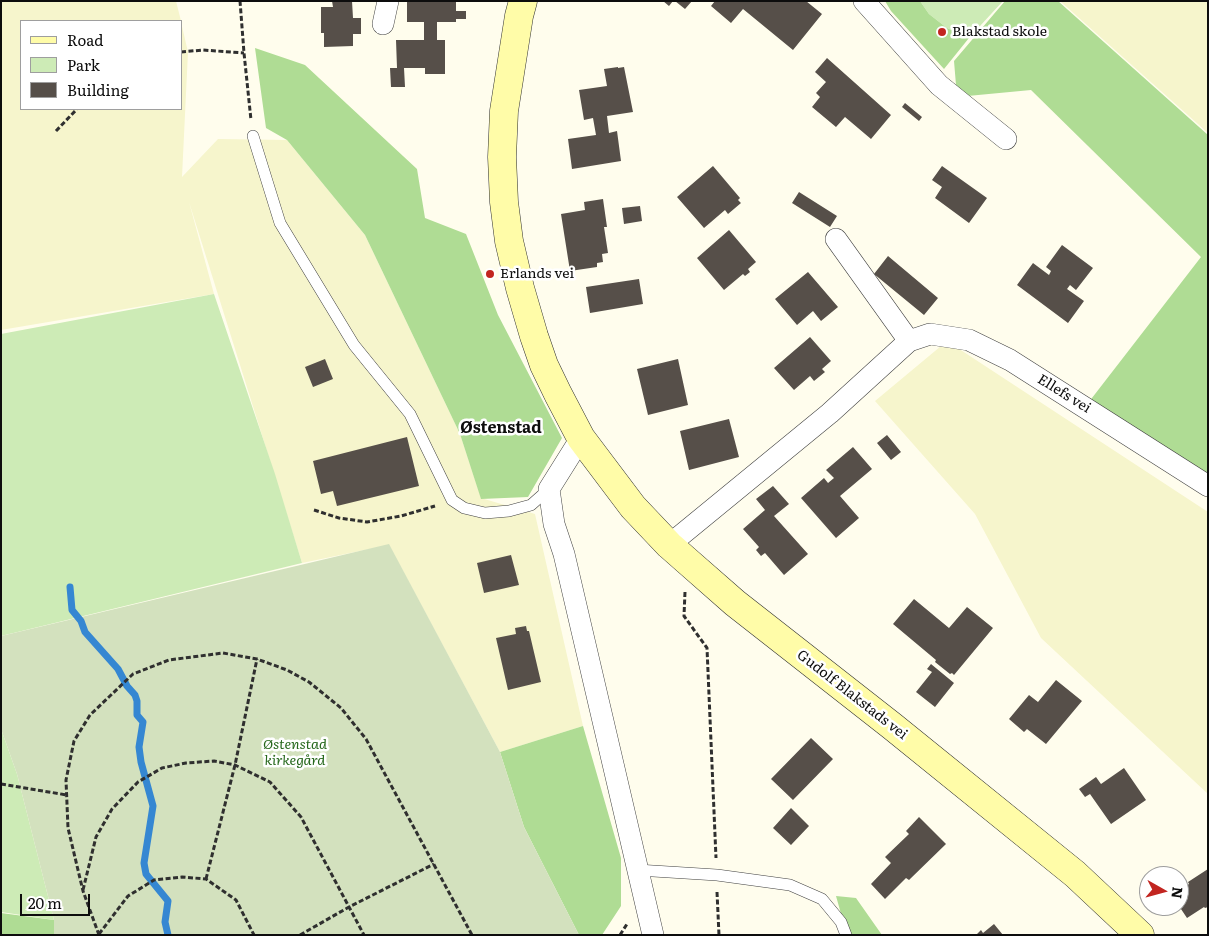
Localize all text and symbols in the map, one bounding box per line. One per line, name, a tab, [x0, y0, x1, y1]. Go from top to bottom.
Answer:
legend	[20, 20, 182, 110]
place label: Blakstad skole	[952, 24, 1047, 40]
marker: Blakstad skole	[936, 26, 948, 38]
text: Road	[67, 28, 103, 51]
text: Park	[67, 53, 100, 76]
text: Building	[67, 78, 129, 101]
place label: Erlands vei	[500, 266, 574, 282]
marker: Erlands vei	[484, 268, 496, 280]
street label: Ellefs vei	[1034, 371, 1094, 417]
district label: Østenstad	[460, 418, 542, 438]
street label: Gudolf Blakstads vei	[793, 647, 911, 743]
park label: Østenstad kirkegård	[263, 737, 327, 770]
north arrow	[1139, 866, 1189, 916]
scale bar	[22, 884, 92, 916]
text: N	[1167, 886, 1189, 900]
text: 20 m	[28, 891, 62, 914]

